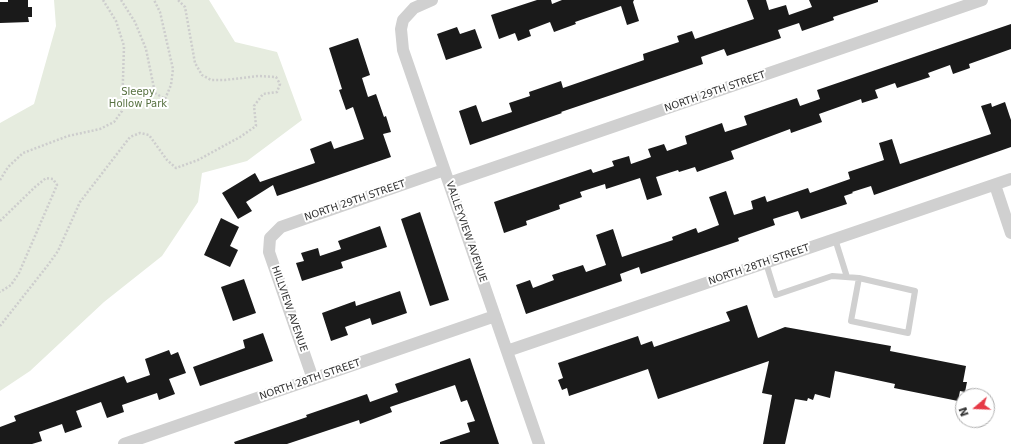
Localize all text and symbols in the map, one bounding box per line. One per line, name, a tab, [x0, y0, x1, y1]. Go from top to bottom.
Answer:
street label: NORTH 29TH STREET	[663, 69, 767, 115]
park label: Sleepy Hollow Park	[109, 86, 167, 110]
street label: NORTH 29TH STREET	[303, 178, 407, 224]
street label: VALLEYVIEW AVENUE	[443, 180, 489, 284]
street label: NORTH 28TH STREET	[707, 242, 811, 288]
street label: HILLVIEW AVENUE	[269, 264, 309, 354]
street label: NORTH 28TH STREET	[258, 357, 362, 403]
north arrow	[955, 388, 995, 428]
text: N	[956, 405, 972, 418]

